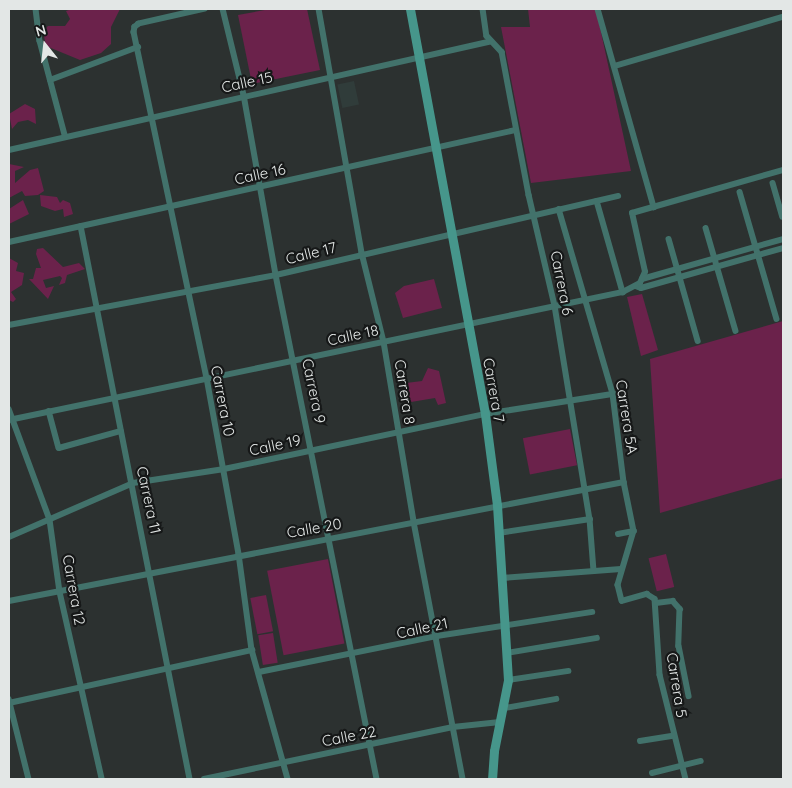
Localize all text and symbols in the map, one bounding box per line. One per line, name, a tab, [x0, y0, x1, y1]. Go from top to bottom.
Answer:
north arrow	[20, 20, 70, 70]
text: N	[33, 21, 48, 41]
street label: Calle 15	[220, 68, 274, 96]
street label: Calle 16	[233, 160, 287, 188]
street label: Calle 17	[284, 238, 338, 268]
street label: Carrera 6	[547, 249, 577, 317]
street label: Calle 18	[326, 321, 380, 349]
street label: Carrera 7	[479, 356, 509, 424]
street label: Carrera 9	[298, 357, 330, 425]
street label: Carrera 8	[391, 358, 419, 426]
street label: Carrera 10	[207, 364, 239, 438]
street label: Carrera 5A	[612, 378, 642, 456]
street label: Calle 19	[248, 431, 302, 459]
street label: Carrera 11	[133, 465, 165, 535]
street label: Calle 20	[285, 514, 343, 542]
street label: Carrera 12	[59, 553, 89, 627]
street label: Calle 21	[395, 614, 449, 642]
street label: Carrera 5	[663, 651, 691, 719]
street label: Calle 22	[320, 722, 378, 750]

